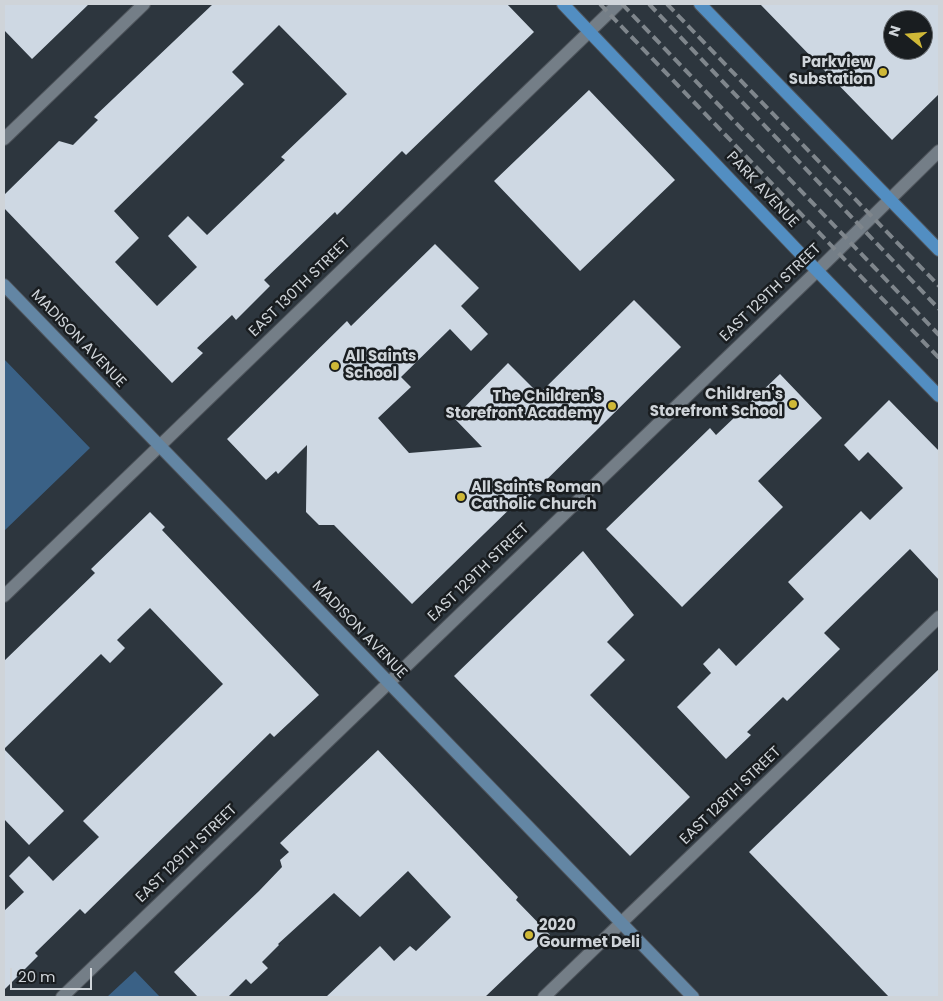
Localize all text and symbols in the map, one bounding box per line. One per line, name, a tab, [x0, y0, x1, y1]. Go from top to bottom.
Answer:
north arrow	[883, 10, 933, 60]
text: N	[884, 23, 906, 39]
place label: Parkview Substation	[789, 54, 873, 89]
marker: Parkview Substation	[877, 66, 889, 78]
street label: PARK AVENUE	[722, 148, 802, 232]
street label: EAST 130TH STREET	[246, 235, 354, 341]
street label: EAST 129TH STREET	[717, 240, 825, 346]
street label: MADISON AVENUE	[27, 286, 129, 392]
place label: All Saints School	[345, 348, 416, 383]
marker: All Saints School	[329, 360, 341, 372]
place label: Children's Storefront School	[650, 386, 783, 421]
place label: The Children's Storefront Academy	[446, 388, 602, 423]
marker: Children's Storefront School	[787, 398, 799, 410]
marker: The Children's Storefront Academy	[606, 400, 618, 412]
place label: All Saints Roman Catholic Church	[471, 479, 601, 514]
marker: All Saints Roman Catholic Church	[455, 491, 467, 503]
street label: EAST 129TH STREET	[425, 520, 533, 626]
street label: MADISON AVENUE	[308, 577, 410, 683]
street label: EAST 128TH STREET	[677, 743, 785, 849]
street label: EAST 129TH STREET	[133, 801, 241, 907]
place label: 2020 Gourmet Deli	[539, 917, 640, 952]
marker: 2020 Gourmet Deli	[523, 929, 535, 941]
scale bar	[12, 958, 95, 990]
text: 20 m	[18, 966, 56, 987]

